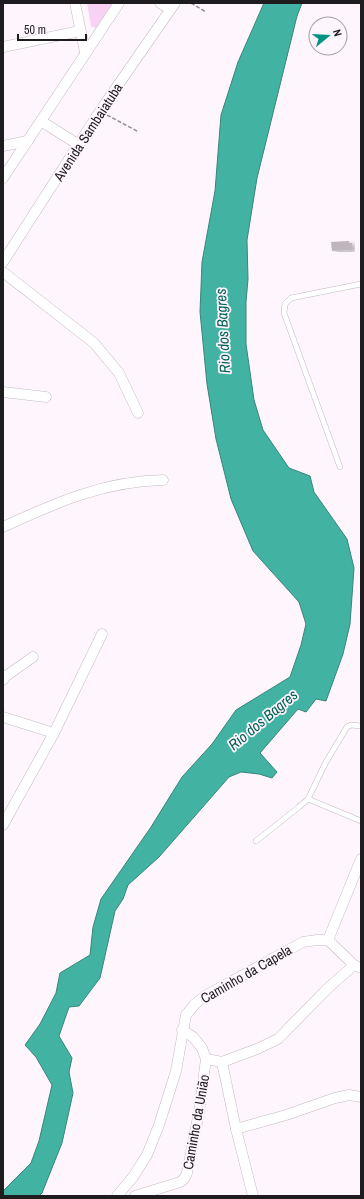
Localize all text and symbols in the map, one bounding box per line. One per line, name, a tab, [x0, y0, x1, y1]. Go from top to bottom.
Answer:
scale bar	[18, 16, 86, 42]
north arrow	[308, 16, 348, 56]
text: 50 m	[24, 22, 46, 38]
text: N	[330, 28, 345, 38]
street label: Avenida Sambaiatuba	[49, 79, 127, 185]
water label: Rio dos Bagres	[210, 288, 235, 374]
water label: Rio dos Bagres	[223, 684, 302, 755]
street label: Caminho da Capela	[197, 940, 295, 1007]
street label: Caminho da União	[179, 1073, 213, 1171]

